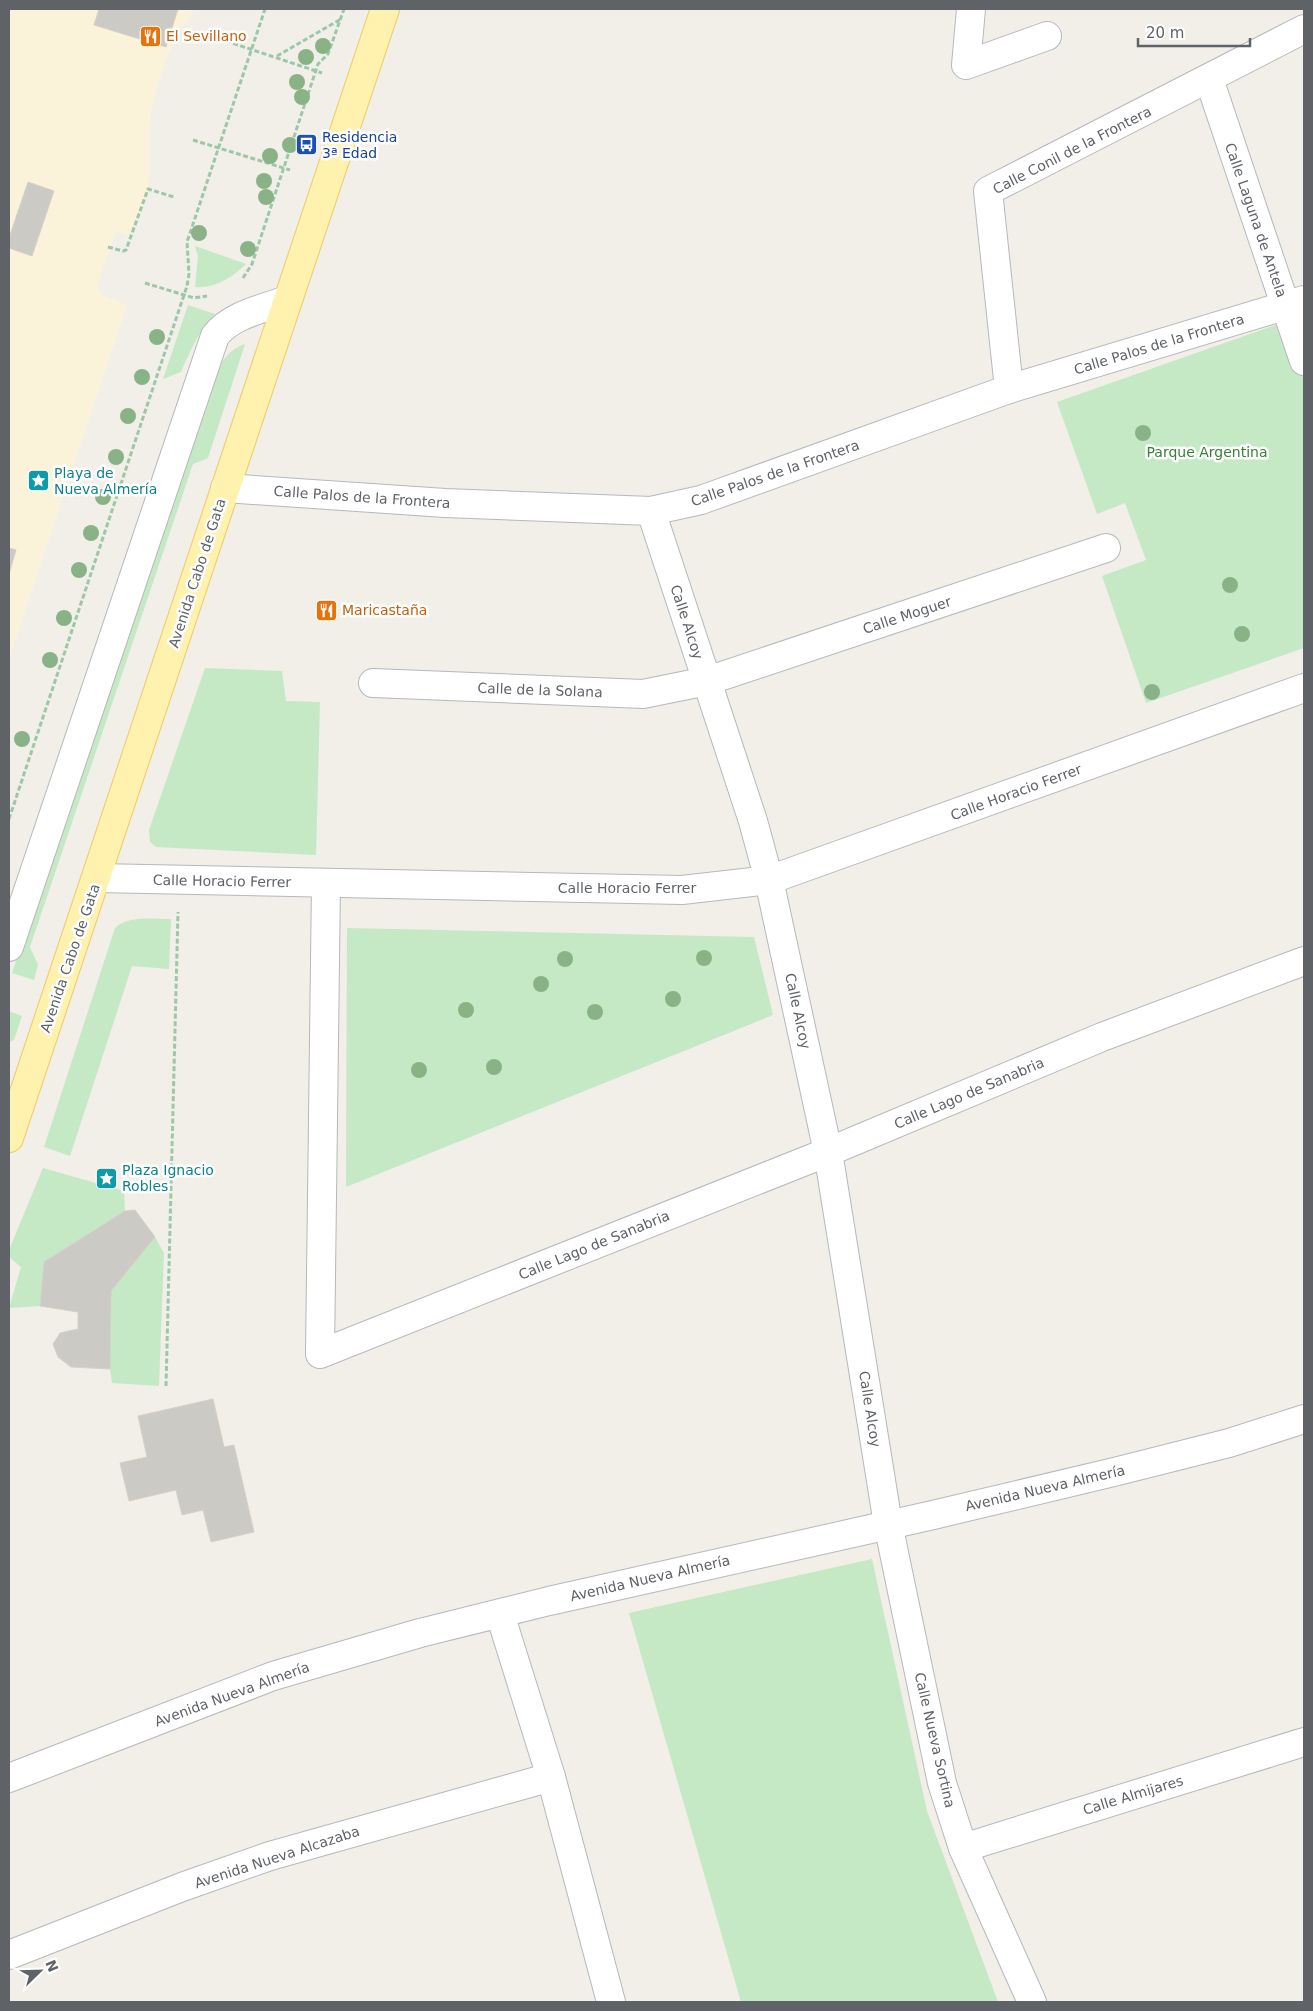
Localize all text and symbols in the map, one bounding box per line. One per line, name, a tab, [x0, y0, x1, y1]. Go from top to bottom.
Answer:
scale bar	[1138, 15, 1250, 47]
restaurant icon: El Sevillano	[138, 24, 162, 48]
text: 20 m	[1146, 24, 1184, 42]
place label: El Sevillano	[166, 28, 247, 44]
street label: Calle Conil de la Frontera	[990, 103, 1154, 197]
place label: Residencia 3ª Edad	[322, 129, 397, 161]
bus stop icon: Residencia 3ª Edad	[294, 133, 318, 157]
street label: Calle Laguna de Antela	[1222, 141, 1290, 299]
street label: Calle Palos de la Frontera	[1072, 310, 1246, 378]
street label: Calle Palos de la Frontera	[689, 437, 861, 509]
park label: Parque Argentina	[1146, 444, 1268, 460]
place label: Playa de Nueva Almería	[54, 465, 157, 497]
place icon: Playa de Nueva Almería	[26, 469, 50, 493]
street label: Calle Palos de la Frontera	[273, 483, 451, 511]
street label: Avenida Cabo de Gata	[165, 496, 229, 650]
street label: Calle Alcoy	[667, 583, 707, 661]
street label: Calle Moguer	[861, 593, 953, 637]
restaurant icon: Maricastaña	[314, 598, 338, 622]
place label: Maricastaña	[342, 602, 427, 618]
street label: Calle de la Solana	[477, 680, 603, 700]
street label: Calle Horacio Ferrer	[948, 761, 1084, 823]
street label: Calle Horacio Ferrer	[153, 872, 292, 890]
street label: Calle Horacio Ferrer	[558, 880, 696, 896]
street label: Avenida Cabo de Gata	[37, 882, 103, 1034]
street label: Calle Alcoy	[782, 972, 814, 1050]
street label: Calle Lago de Sanabria	[892, 1054, 1046, 1132]
place label: Plaza Ignacio Robles	[122, 1162, 214, 1194]
place icon: Plaza Ignacio Robles	[94, 1166, 118, 1190]
street label: Calle Lago de Sanabria	[516, 1207, 672, 1283]
street label: Calle Alcoy	[856, 1370, 884, 1448]
street label: Avenida Nueva Almería	[964, 1462, 1126, 1514]
street label: Avenida Nueva Almería	[569, 1552, 731, 1604]
street label: Avenida Nueva Almería	[152, 1659, 312, 1729]
street label: Calle Nueva Sortina	[912, 1671, 958, 1809]
street label: Calle Almijares	[1081, 1772, 1185, 1818]
street label: Avenida Nueva Alcazaba	[192, 1823, 362, 1891]
north arrow	[15, 1946, 65, 1996]
text: N	[42, 1957, 62, 1974]

